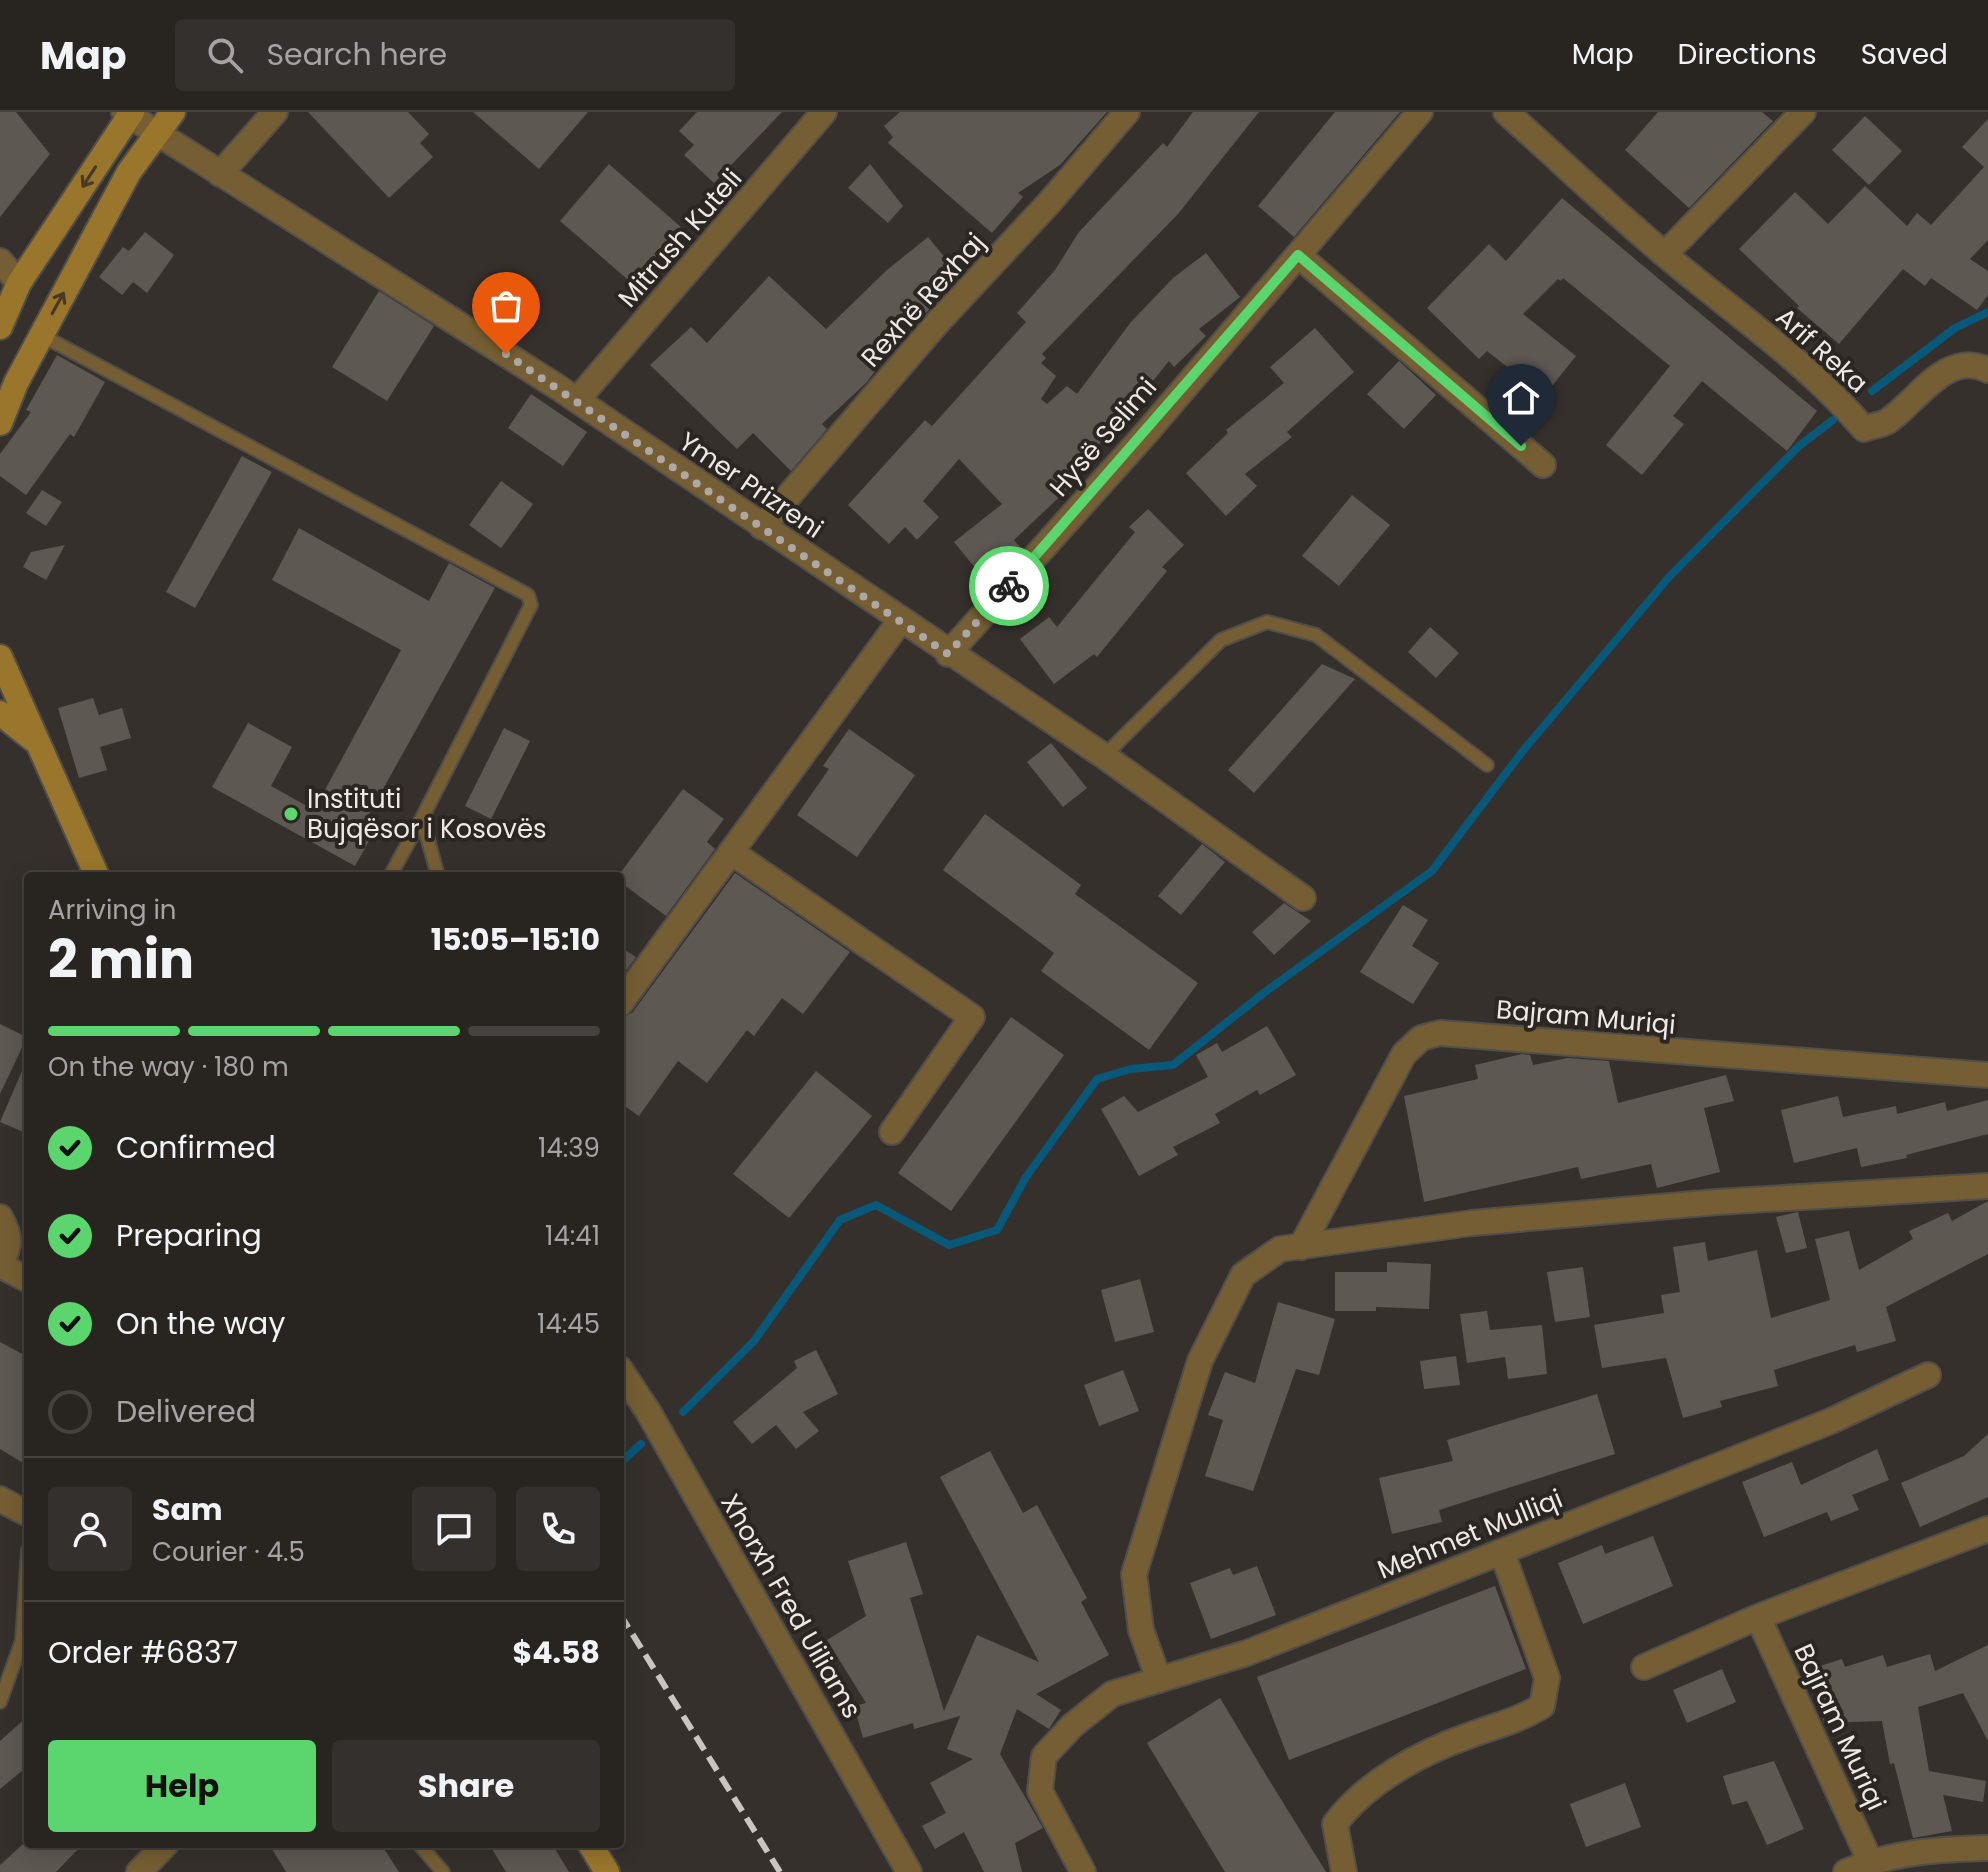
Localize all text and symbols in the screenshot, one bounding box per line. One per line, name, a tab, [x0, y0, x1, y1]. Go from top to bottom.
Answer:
search box	[175, 19, 735, 91]
text: Map	[40, 29, 127, 82]
icon: search	[203, 33, 247, 77]
text: Search here	[267, 33, 447, 76]
text: Map	[1572, 35, 1634, 74]
text: Directions	[1678, 35, 1817, 74]
text: Saved	[1861, 35, 1948, 74]
street label: Mitrush Kuteli	[610, 161, 750, 315]
one-way arrow	[81, 166, 98, 188]
street label: Rexhë Rexhaj	[853, 225, 993, 375]
pin	[472, 272, 540, 354]
icon: bag	[484, 284, 528, 328]
one-way arrow	[51, 291, 66, 315]
street label: Arif Reka	[1768, 299, 1876, 401]
pin	[1487, 364, 1555, 446]
street label: Hysë Selimi	[1041, 370, 1165, 504]
icon: home	[1499, 376, 1543, 420]
street label: Ymer Prizreni	[672, 424, 830, 546]
courier	[969, 546, 1049, 626]
icon: bike	[987, 564, 1031, 608]
place label: Instituti Bujqësor i Kosovës	[307, 781, 547, 847]
marker: Instituti Bujqësor i Kosovës	[282, 805, 300, 823]
text: Arriving in	[48, 892, 177, 928]
text: 15:05–15:10	[431, 918, 600, 961]
text: 2 min	[48, 923, 194, 996]
street label: Bajram Muriqi	[1495, 991, 1677, 1043]
text: On the way · 180 m	[48, 1049, 289, 1085]
icon: check	[48, 1126, 92, 1170]
text: Confirmed	[116, 1126, 276, 1169]
text: 14:39	[538, 1130, 600, 1166]
icon: check	[48, 1214, 92, 1258]
text: Preparing	[116, 1214, 262, 1257]
text: 14:41	[545, 1218, 600, 1254]
icon: check	[48, 1302, 92, 1346]
text: On the way	[116, 1302, 285, 1345]
text: 14:45	[537, 1306, 600, 1342]
text: Delivered	[116, 1390, 256, 1433]
street label: Mehmet Mulliqi	[1372, 1480, 1568, 1588]
button: person	[48, 1487, 132, 1571]
button: chat	[412, 1487, 496, 1571]
button: phone	[516, 1487, 600, 1571]
street label: Xhorxh Fred Uiliams	[712, 1487, 870, 1725]
text: Sam	[152, 1488, 223, 1531]
text: Courier · 4.5	[152, 1534, 305, 1570]
text: Order #6837	[48, 1631, 238, 1674]
text: $4.58	[513, 1631, 600, 1674]
street label: Bajram Muriqi	[1786, 1638, 1894, 1816]
button: Help	[48, 1740, 316, 1832]
button: Share	[332, 1740, 600, 1832]

